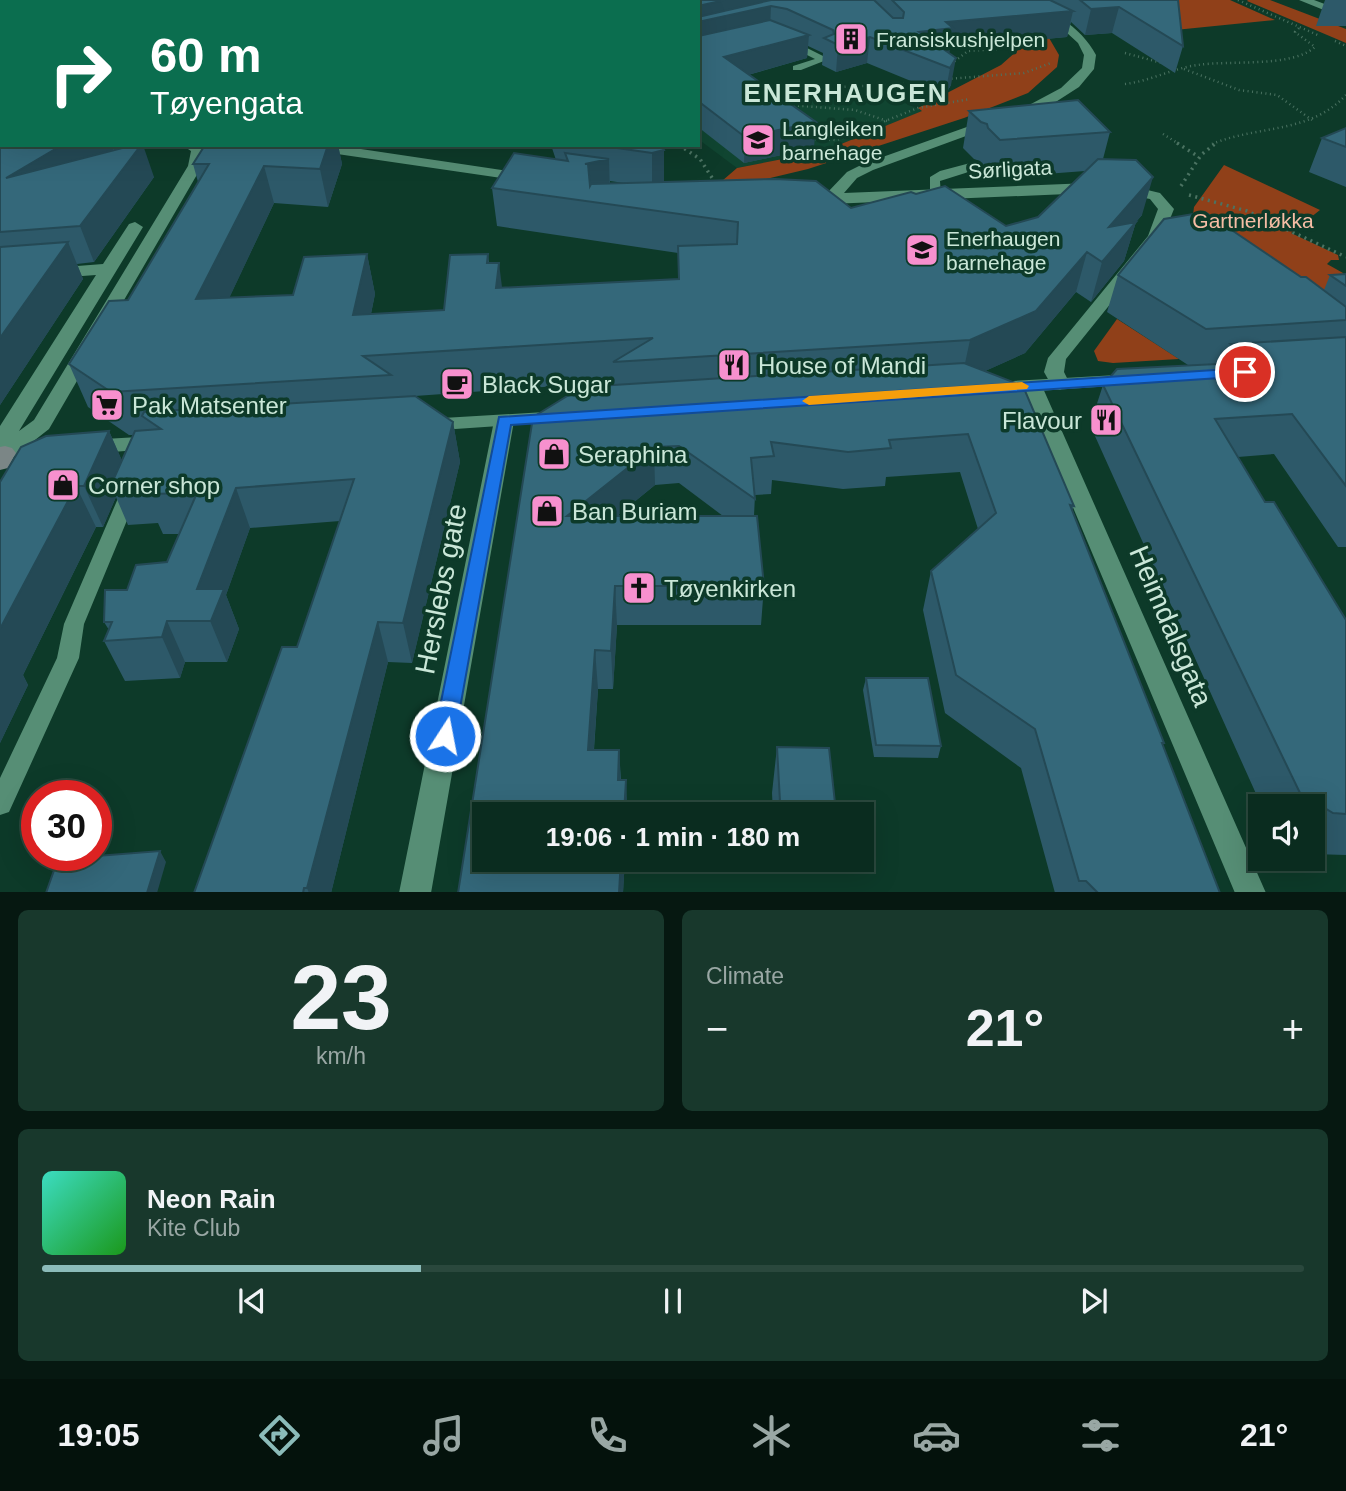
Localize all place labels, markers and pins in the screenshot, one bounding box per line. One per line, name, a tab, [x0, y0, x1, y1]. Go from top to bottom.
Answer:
building icon: Fransiskushjelpen	[832, 20, 870, 58]
place label: Fransiskushjelpen	[876, 28, 1045, 51]
place label: Langleiken barnehage	[782, 117, 884, 164]
school or university icon: Langleiken barnehage	[739, 121, 777, 159]
place label: Enerhaugen barnehage	[946, 227, 1060, 274]
school or university icon: Enerhaugen barnehage	[903, 231, 941, 269]
pin	[1215, 342, 1275, 402]
restaurant icon: House of Mandi	[715, 346, 753, 384]
place label: House of Mandi	[758, 352, 926, 379]
cafe icon: Black Sugar	[438, 365, 476, 403]
place label: Black Sugar	[482, 371, 611, 398]
supermarket icon: Pak Matsenter	[88, 386, 126, 424]
place label: Pak Matsenter	[132, 392, 287, 419]
restaurant icon: Flavour	[1087, 401, 1125, 439]
place label: Flavour	[1002, 407, 1082, 434]
shop icon: Seraphina	[535, 435, 573, 473]
place label: Seraphina	[578, 441, 688, 468]
shop icon: Corner shop	[44, 466, 82, 504]
place label: Corner shop	[88, 472, 220, 499]
shop icon: Ban Buriam	[528, 492, 566, 530]
place label: Ban Buriam	[572, 498, 697, 525]
church icon: Tøyenkirken	[620, 569, 658, 607]
place label: Tøyenkirken	[664, 575, 796, 602]

